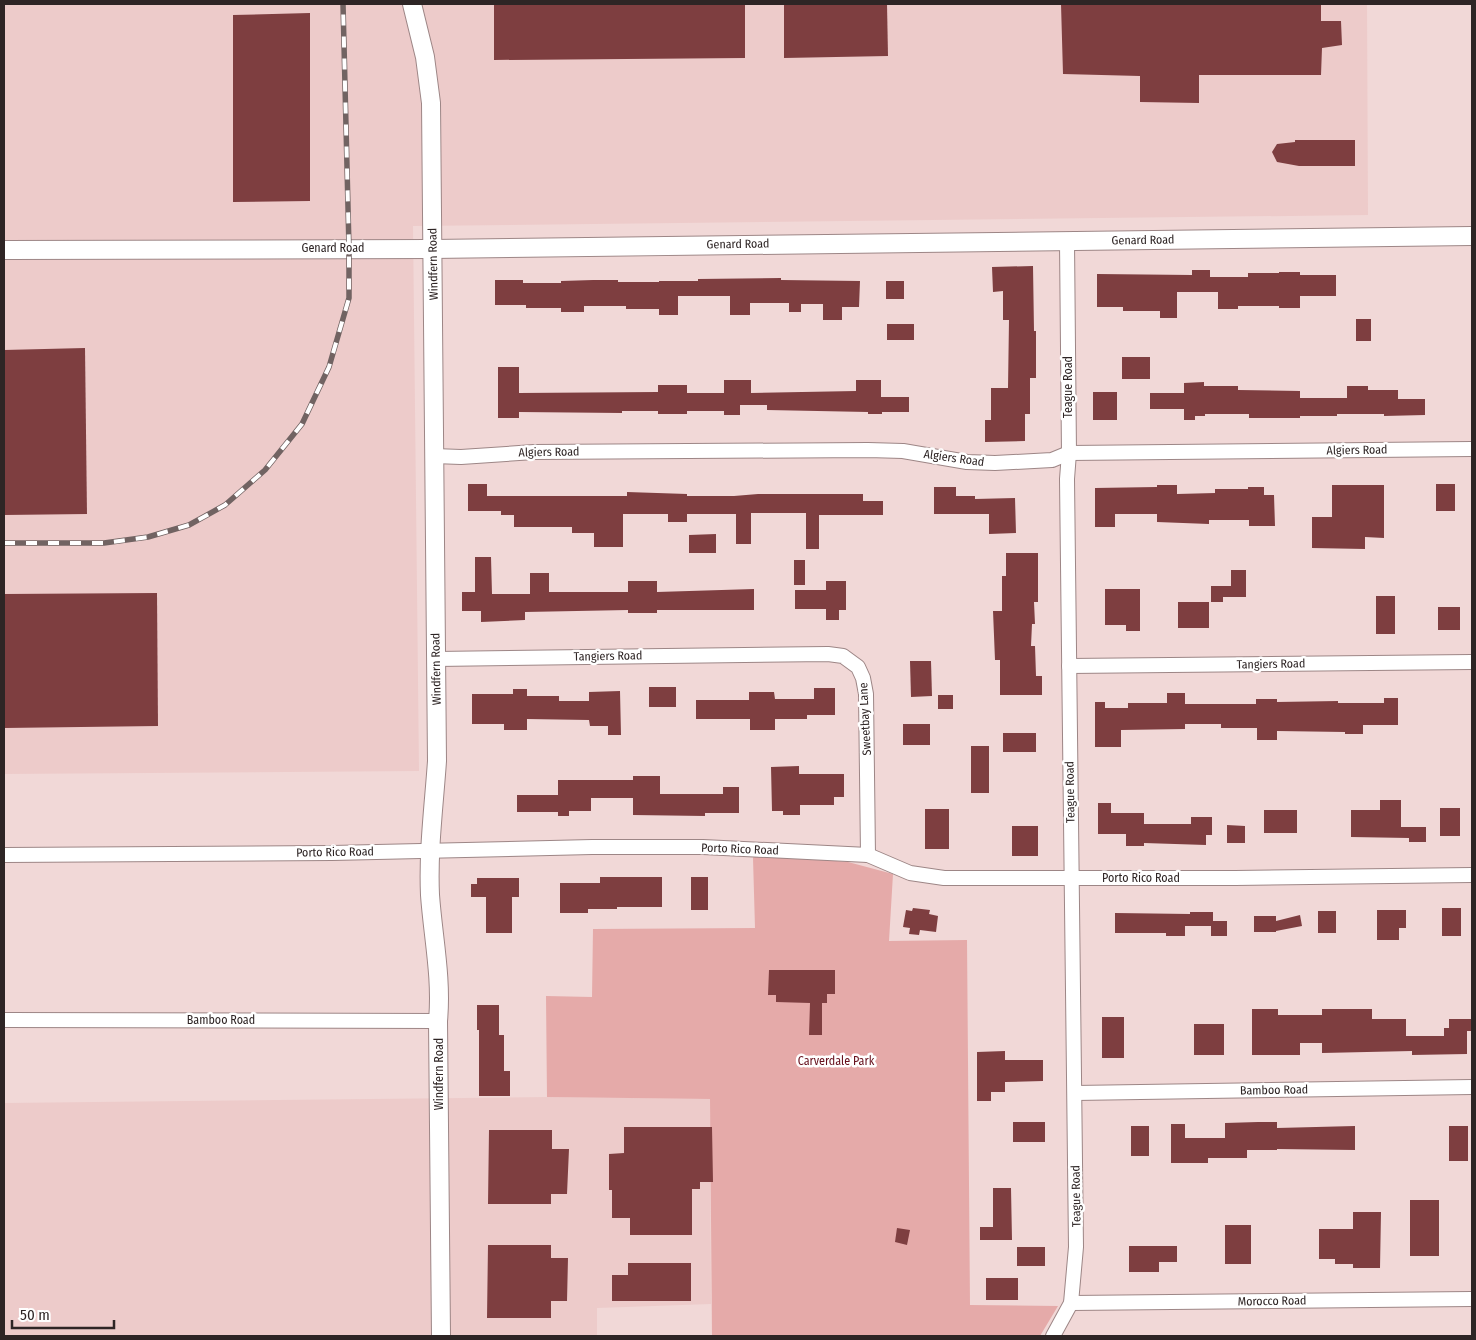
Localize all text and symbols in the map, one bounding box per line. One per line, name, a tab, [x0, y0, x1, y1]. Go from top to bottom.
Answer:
street label: Windfern Road	[425, 228, 441, 300]
street label: Genard Road	[1111, 232, 1175, 248]
street label: Genard Road	[706, 236, 770, 252]
street label: Genard Road	[302, 241, 365, 255]
street label: Teague Road	[1061, 356, 1075, 418]
street label: Algiers Road	[1326, 442, 1388, 458]
street label: Algiers Road	[518, 444, 580, 460]
street label: Algiers Road	[923, 447, 985, 469]
street label: Windfern Road	[428, 633, 444, 705]
street label: Tangiers Road	[574, 648, 642, 664]
street label: Tangiers Road	[1237, 656, 1305, 672]
street label: Sweetbay Lane	[856, 682, 874, 756]
street label: Teague Road	[1062, 761, 1078, 823]
street label: Porto Rico Road	[701, 841, 779, 857]
street label: Porto Rico Road	[296, 844, 374, 860]
street label: Porto Rico Road	[1102, 871, 1180, 885]
street label: Bamboo Road	[187, 1013, 255, 1027]
street label: Windfern Road	[432, 1038, 446, 1110]
park label: Carverdale Park	[798, 1054, 875, 1068]
street label: Bamboo Road	[1240, 1082, 1308, 1098]
street label: Teague Road	[1068, 1165, 1084, 1227]
street label: Morocco Road	[1237, 1293, 1307, 1309]
scale bar	[12, 1298, 115, 1330]
text: 50 m	[20, 1306, 50, 1324]

